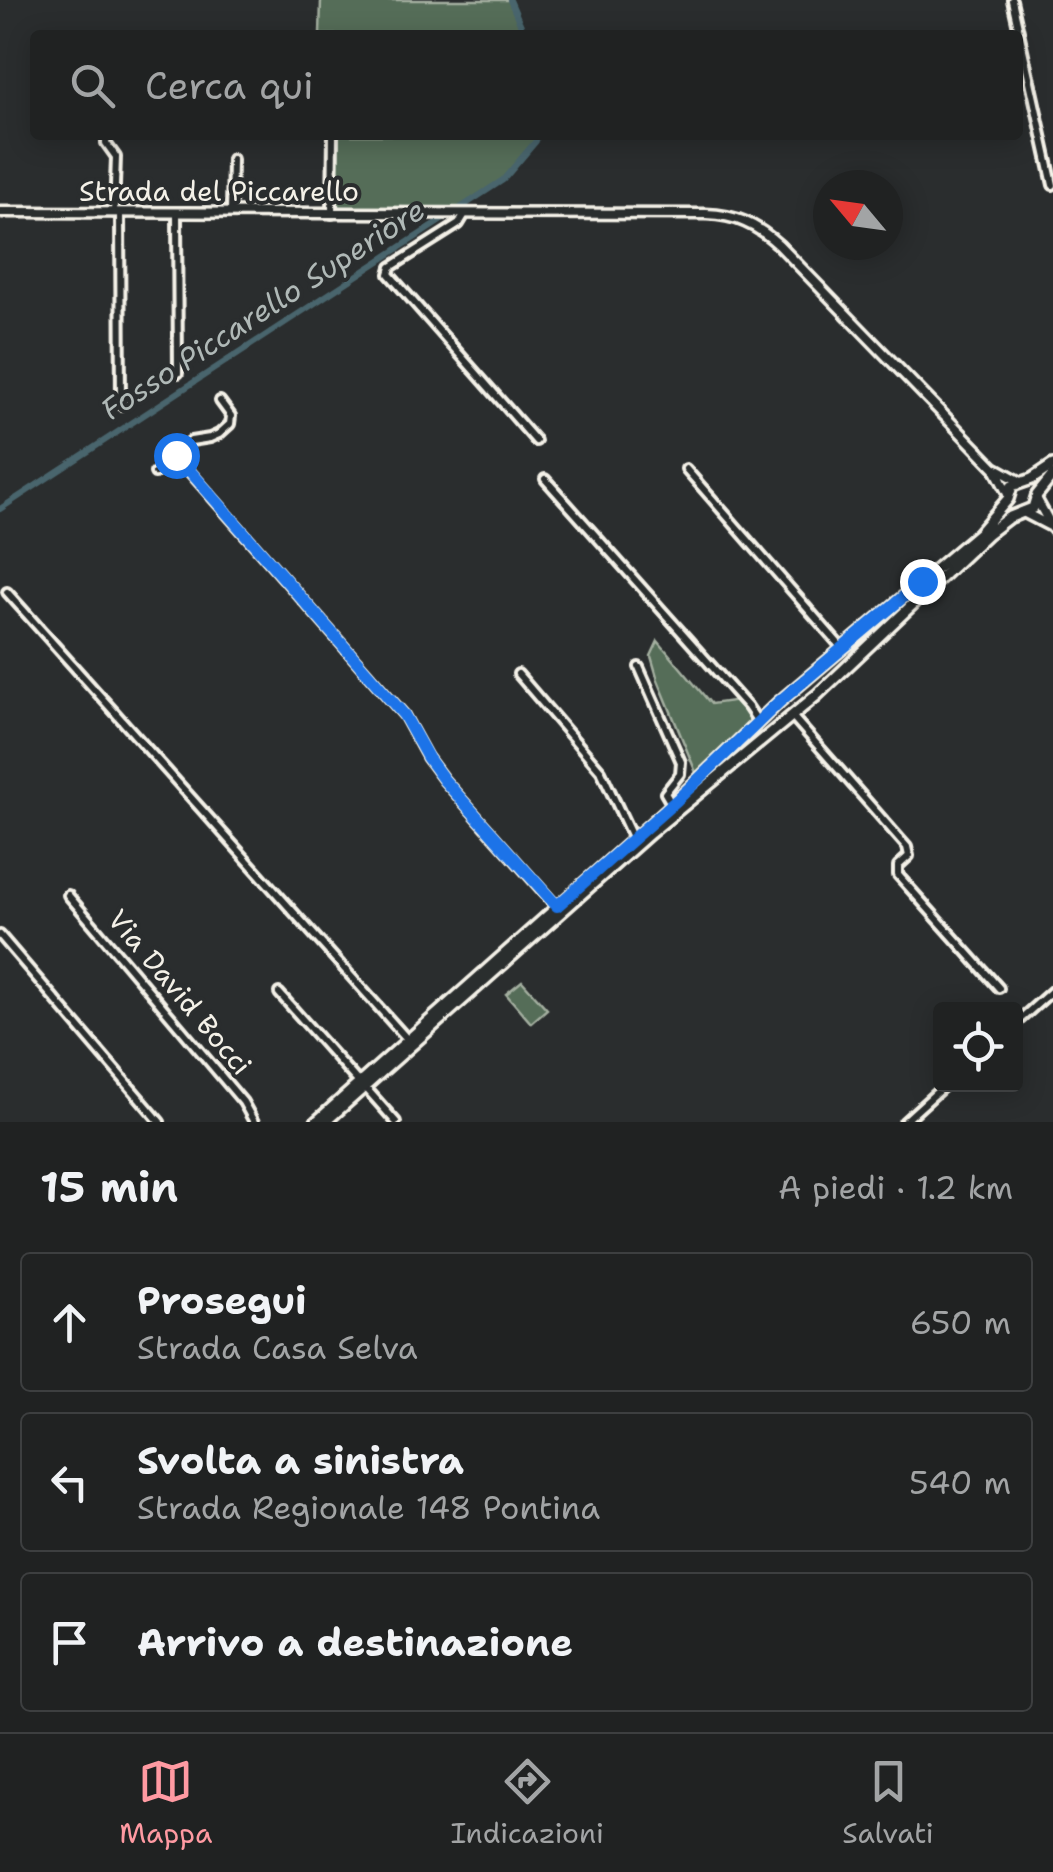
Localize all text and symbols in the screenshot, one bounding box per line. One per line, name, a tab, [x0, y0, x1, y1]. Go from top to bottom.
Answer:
search box	[30, 30, 1023, 140]
icon: search	[65, 58, 120, 113]
text: Cerca qui	[145, 60, 314, 111]
north arrow	[813, 170, 903, 260]
street label: Strada del Piccarello	[79, 172, 359, 210]
water label: Fosso Piccarello Superiore	[93, 189, 433, 430]
route start	[154, 433, 200, 479]
route end	[900, 559, 946, 605]
street label: Via David Bocci	[99, 901, 261, 1083]
map controls	[933, 1002, 1023, 1092]
button: locate	[933, 1002, 1023, 1092]
text: 15 min	[40, 1159, 178, 1215]
text: A piedi · 1.2 km	[778, 1166, 1013, 1209]
text: Prosegui	[137, 1275, 307, 1326]
icon: ahead	[42, 1295, 97, 1350]
text: 650 m	[910, 1301, 1011, 1344]
text: Strada Casa Selva	[137, 1326, 418, 1369]
text: Svolta a sinistra	[137, 1435, 464, 1486]
icon: left	[42, 1455, 97, 1510]
text: 540 m	[909, 1461, 1011, 1504]
text: Strada Regionale 148 Pontina	[137, 1486, 600, 1529]
icon: arrive	[42, 1615, 97, 1670]
text: Arrivo a destinazione	[137, 1617, 573, 1668]
tab: Mappa	[119, 1754, 212, 1852]
tab: Indicazioni	[451, 1754, 604, 1852]
tab: Salvati	[842, 1754, 934, 1852]

